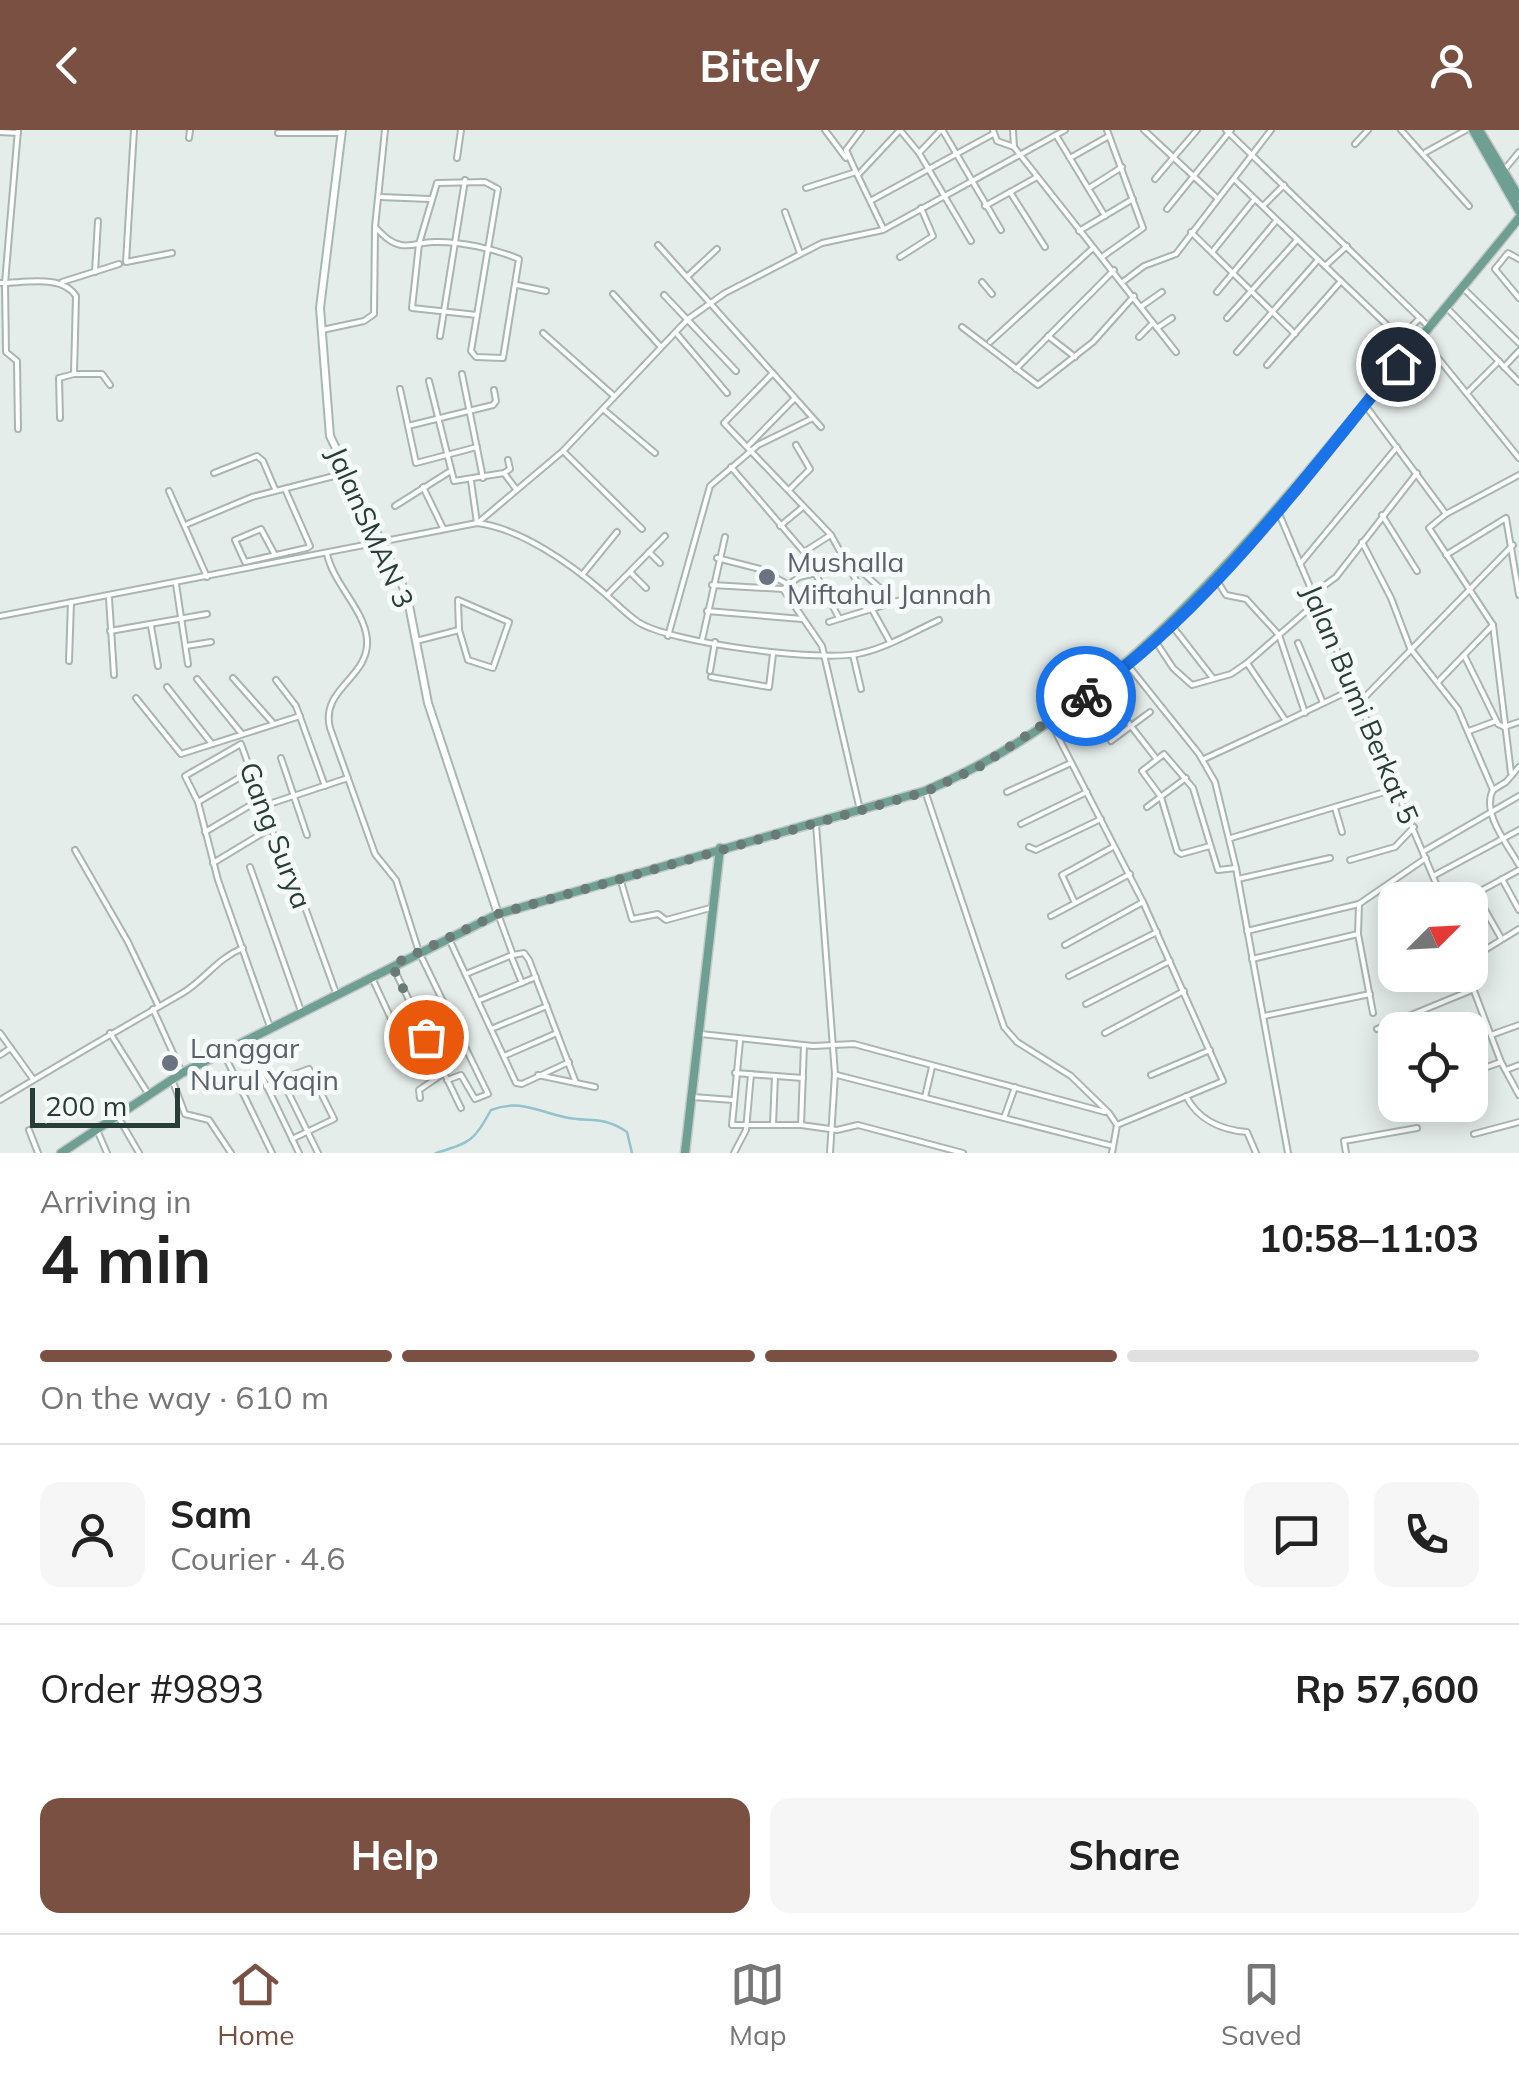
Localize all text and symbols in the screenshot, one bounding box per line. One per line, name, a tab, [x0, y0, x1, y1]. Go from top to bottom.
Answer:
text: Bitely	[699, 37, 820, 93]
icon: back	[40, 38, 95, 93]
icon: person	[1424, 38, 1479, 93]
pin	[1356, 322, 1441, 407]
icon: home	[1371, 337, 1426, 392]
street label: JalanSMAN 3	[320, 441, 422, 613]
place label: Mushalla Miftahul Jannah	[787, 544, 992, 611]
marker: Mushalla Miftahul Jannah	[756, 566, 778, 588]
street label: Jalan Bumi Berkat 5	[1295, 579, 1427, 829]
courier	[1036, 646, 1136, 746]
icon: bike	[1059, 669, 1114, 724]
street label: Gang Surya	[232, 757, 320, 913]
north arrow	[1378, 882, 1488, 992]
map controls	[1378, 882, 1488, 1122]
pin	[384, 995, 469, 1080]
icon: bag	[399, 1010, 454, 1065]
button: locate	[1378, 1012, 1488, 1122]
place label: Langgar Nurul Yaqin	[190, 1030, 339, 1097]
marker: Langgar Nurul Yaqin	[159, 1052, 181, 1074]
scale bar	[30, 1083, 180, 1128]
text: 200 m	[45, 1088, 127, 1123]
text: Arriving in	[40, 1181, 192, 1221]
text: 10:58–11:03	[1259, 1214, 1479, 1262]
text: 4 min	[40, 1218, 211, 1299]
text: On the way · 610 m	[40, 1377, 329, 1417]
button: person	[40, 1482, 145, 1587]
button: chat	[1244, 1482, 1349, 1587]
button: phone	[1374, 1482, 1479, 1587]
text: Sam	[170, 1490, 252, 1538]
text: Courier · 4.6	[170, 1538, 346, 1578]
text: Order #9893	[40, 1665, 264, 1713]
text: Rp 57,600	[1295, 1665, 1479, 1713]
button: Help	[40, 1798, 750, 1913]
button: Share	[770, 1798, 1479, 1913]
tab: Home	[217, 1957, 294, 2052]
tab: Map	[729, 1957, 787, 2052]
tab: Saved	[1221, 1957, 1302, 2052]

